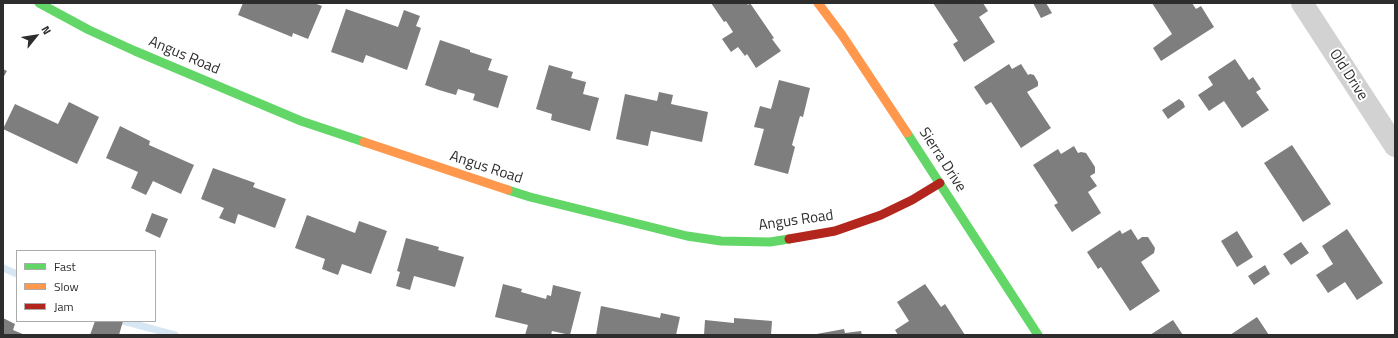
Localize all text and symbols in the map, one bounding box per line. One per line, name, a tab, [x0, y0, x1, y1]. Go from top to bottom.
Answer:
north arrow	[16, 16, 56, 56]
text: N	[38, 23, 55, 37]
street label: Angus Road	[146, 33, 222, 79]
street label: Old Drive	[1325, 46, 1371, 104]
street label: Sierra Drive	[915, 124, 969, 196]
street label: Angus Road	[447, 148, 525, 188]
street label: Angus Road	[757, 207, 835, 235]
legend	[16, 250, 156, 322]
text: Fast	[54, 257, 76, 276]
text: Slow	[54, 277, 79, 296]
text: Jam	[54, 297, 74, 316]

